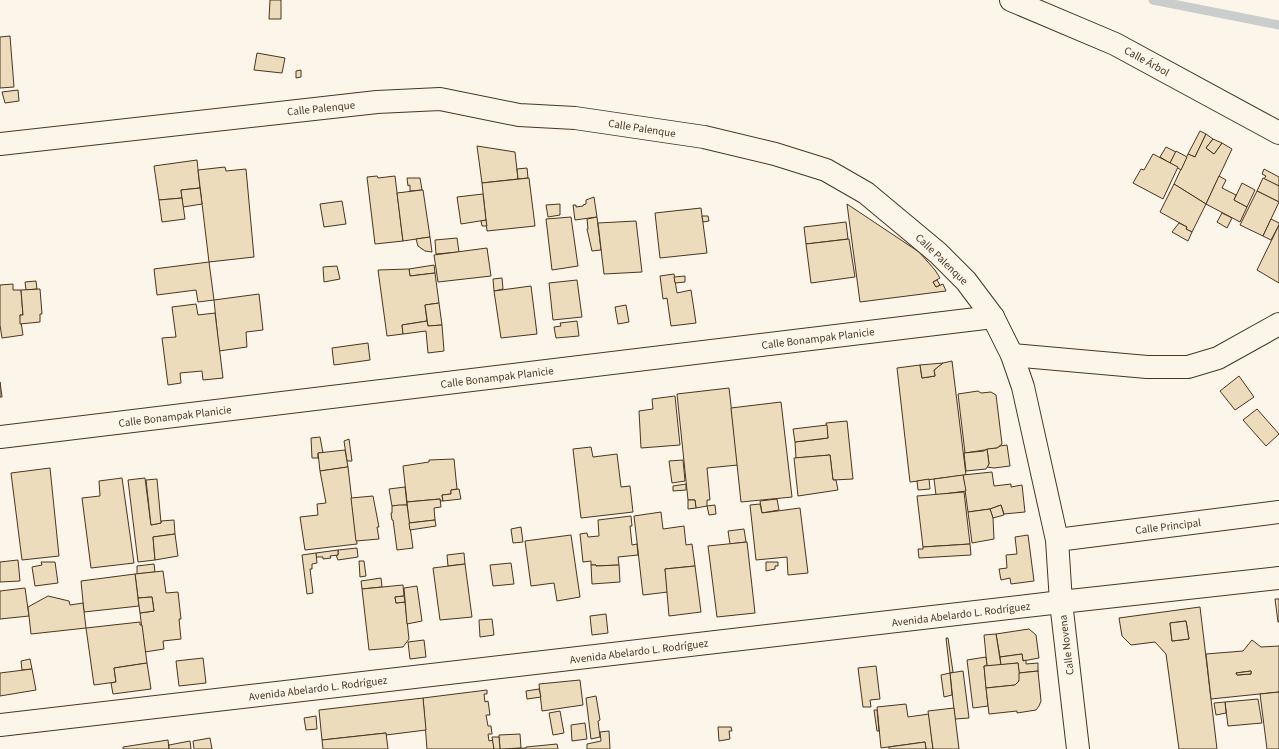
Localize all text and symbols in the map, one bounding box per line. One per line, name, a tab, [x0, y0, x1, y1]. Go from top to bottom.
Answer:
street label: Calle Árbol	[1121, 43, 1172, 80]
street label: Calle Palenque	[286, 97, 356, 120]
street label: Calle Palenque	[607, 116, 677, 141]
street label: Calle Palenque	[912, 230, 972, 289]
street label: Calle Bonampak Planicie	[761, 324, 876, 353]
street label: Calle Bonampak Planicie	[440, 363, 555, 392]
street label: Calle Bonampak Planicie	[118, 402, 233, 431]
street label: Calle Principal	[1134, 515, 1202, 538]
street label: Avenida Abelardo L. Rodríguez	[891, 599, 1032, 630]
street label: Calle Novena	[1055, 614, 1078, 676]
street label: Avenida Abelardo L. Rodríguez	[569, 636, 710, 667]
street label: Avenida Abelardo L. Rodríguez	[248, 673, 389, 704]

